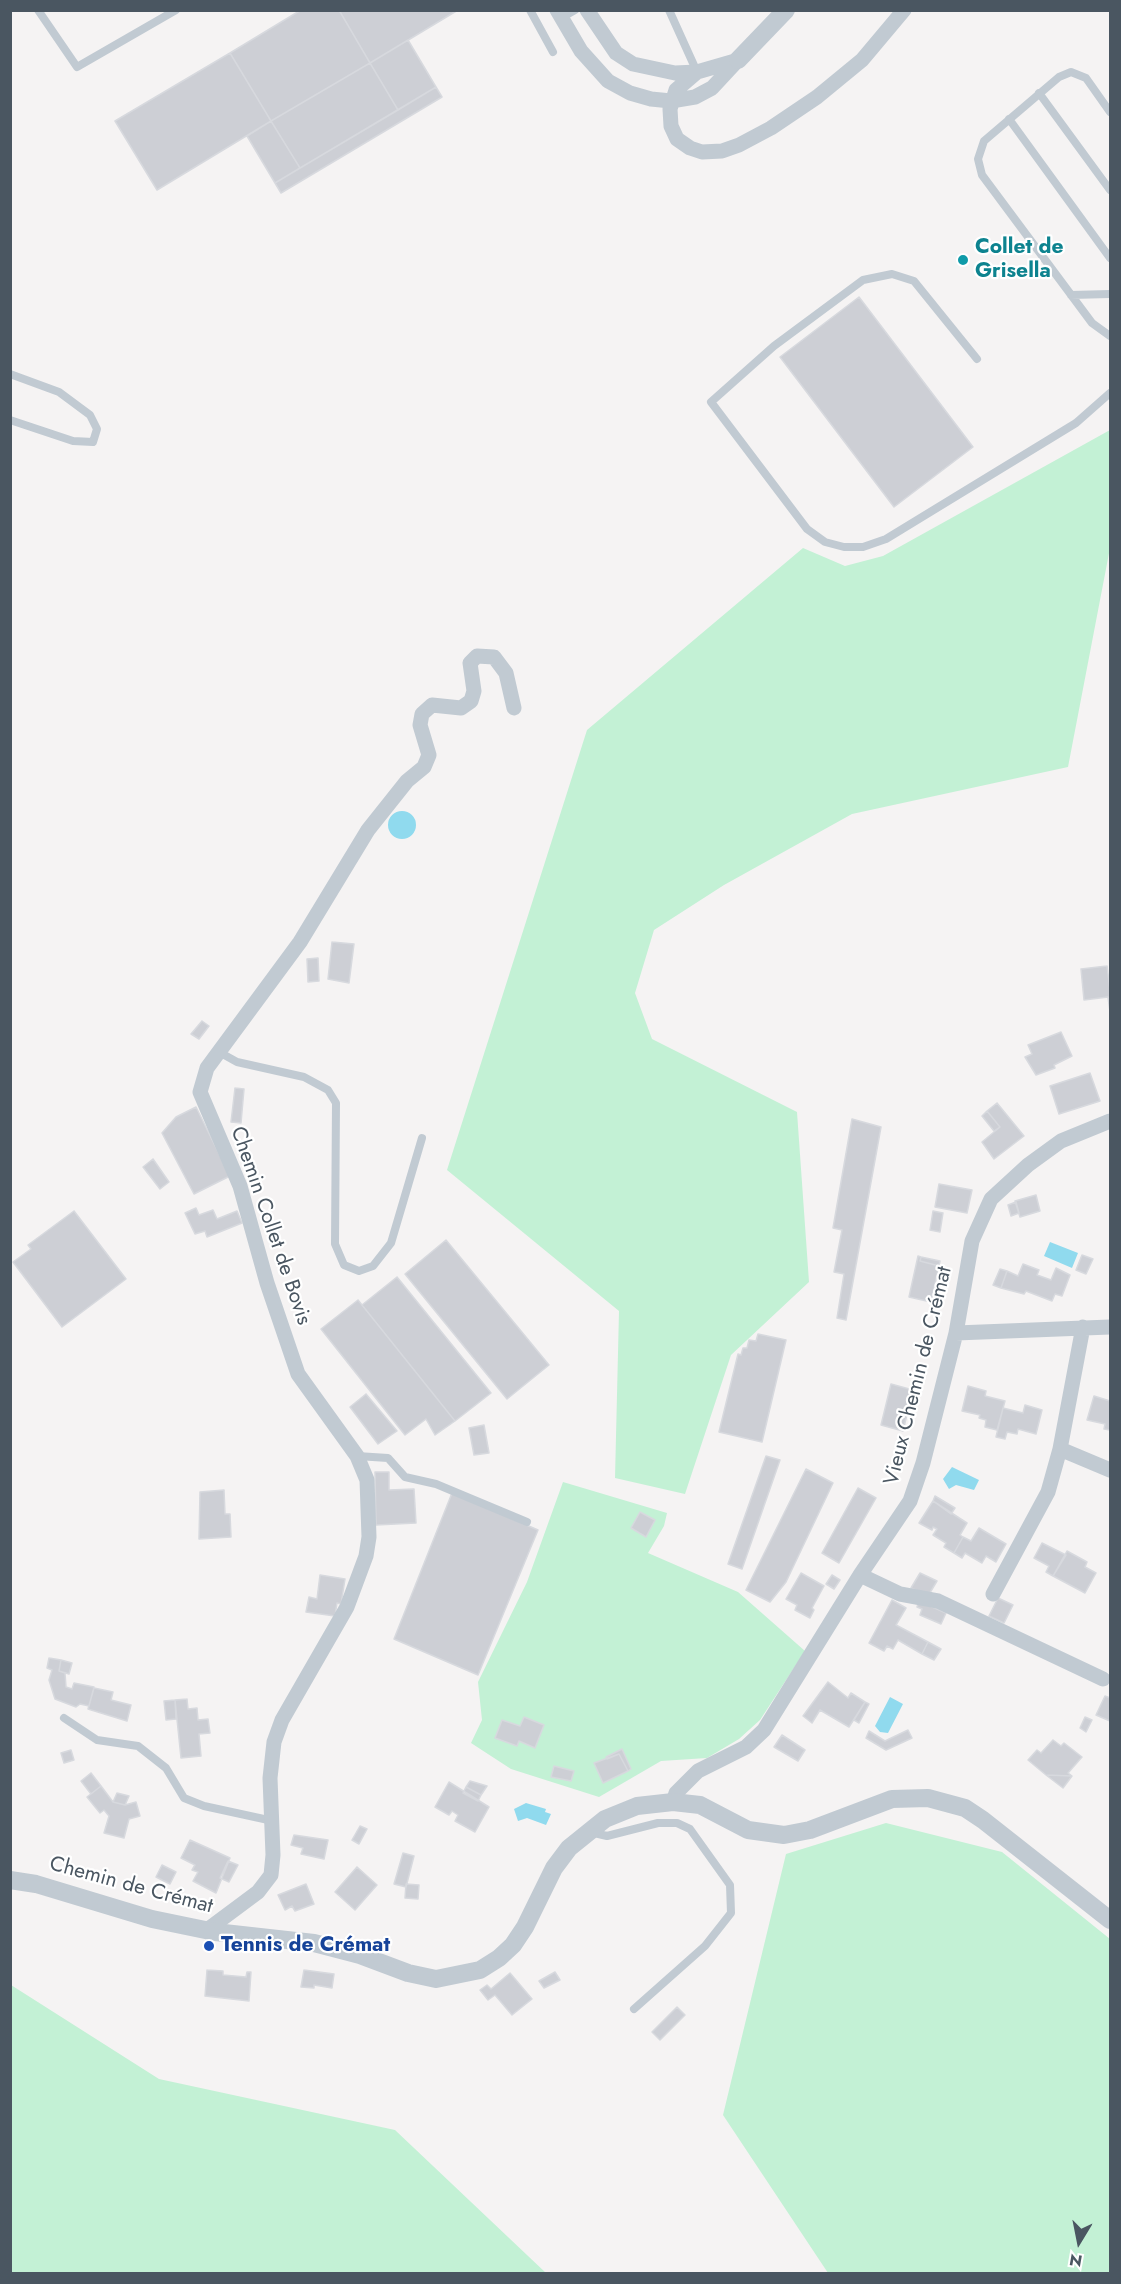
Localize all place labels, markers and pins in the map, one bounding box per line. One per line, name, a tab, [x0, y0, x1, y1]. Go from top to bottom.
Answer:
place label: Collet de Grisella	[975, 235, 1063, 285]
marker: Collet de Grisella	[956, 253, 970, 267]
place label: Tennis de Crémat	[221, 1933, 390, 1959]
marker: Tennis de Crémat	[202, 1939, 216, 1953]

